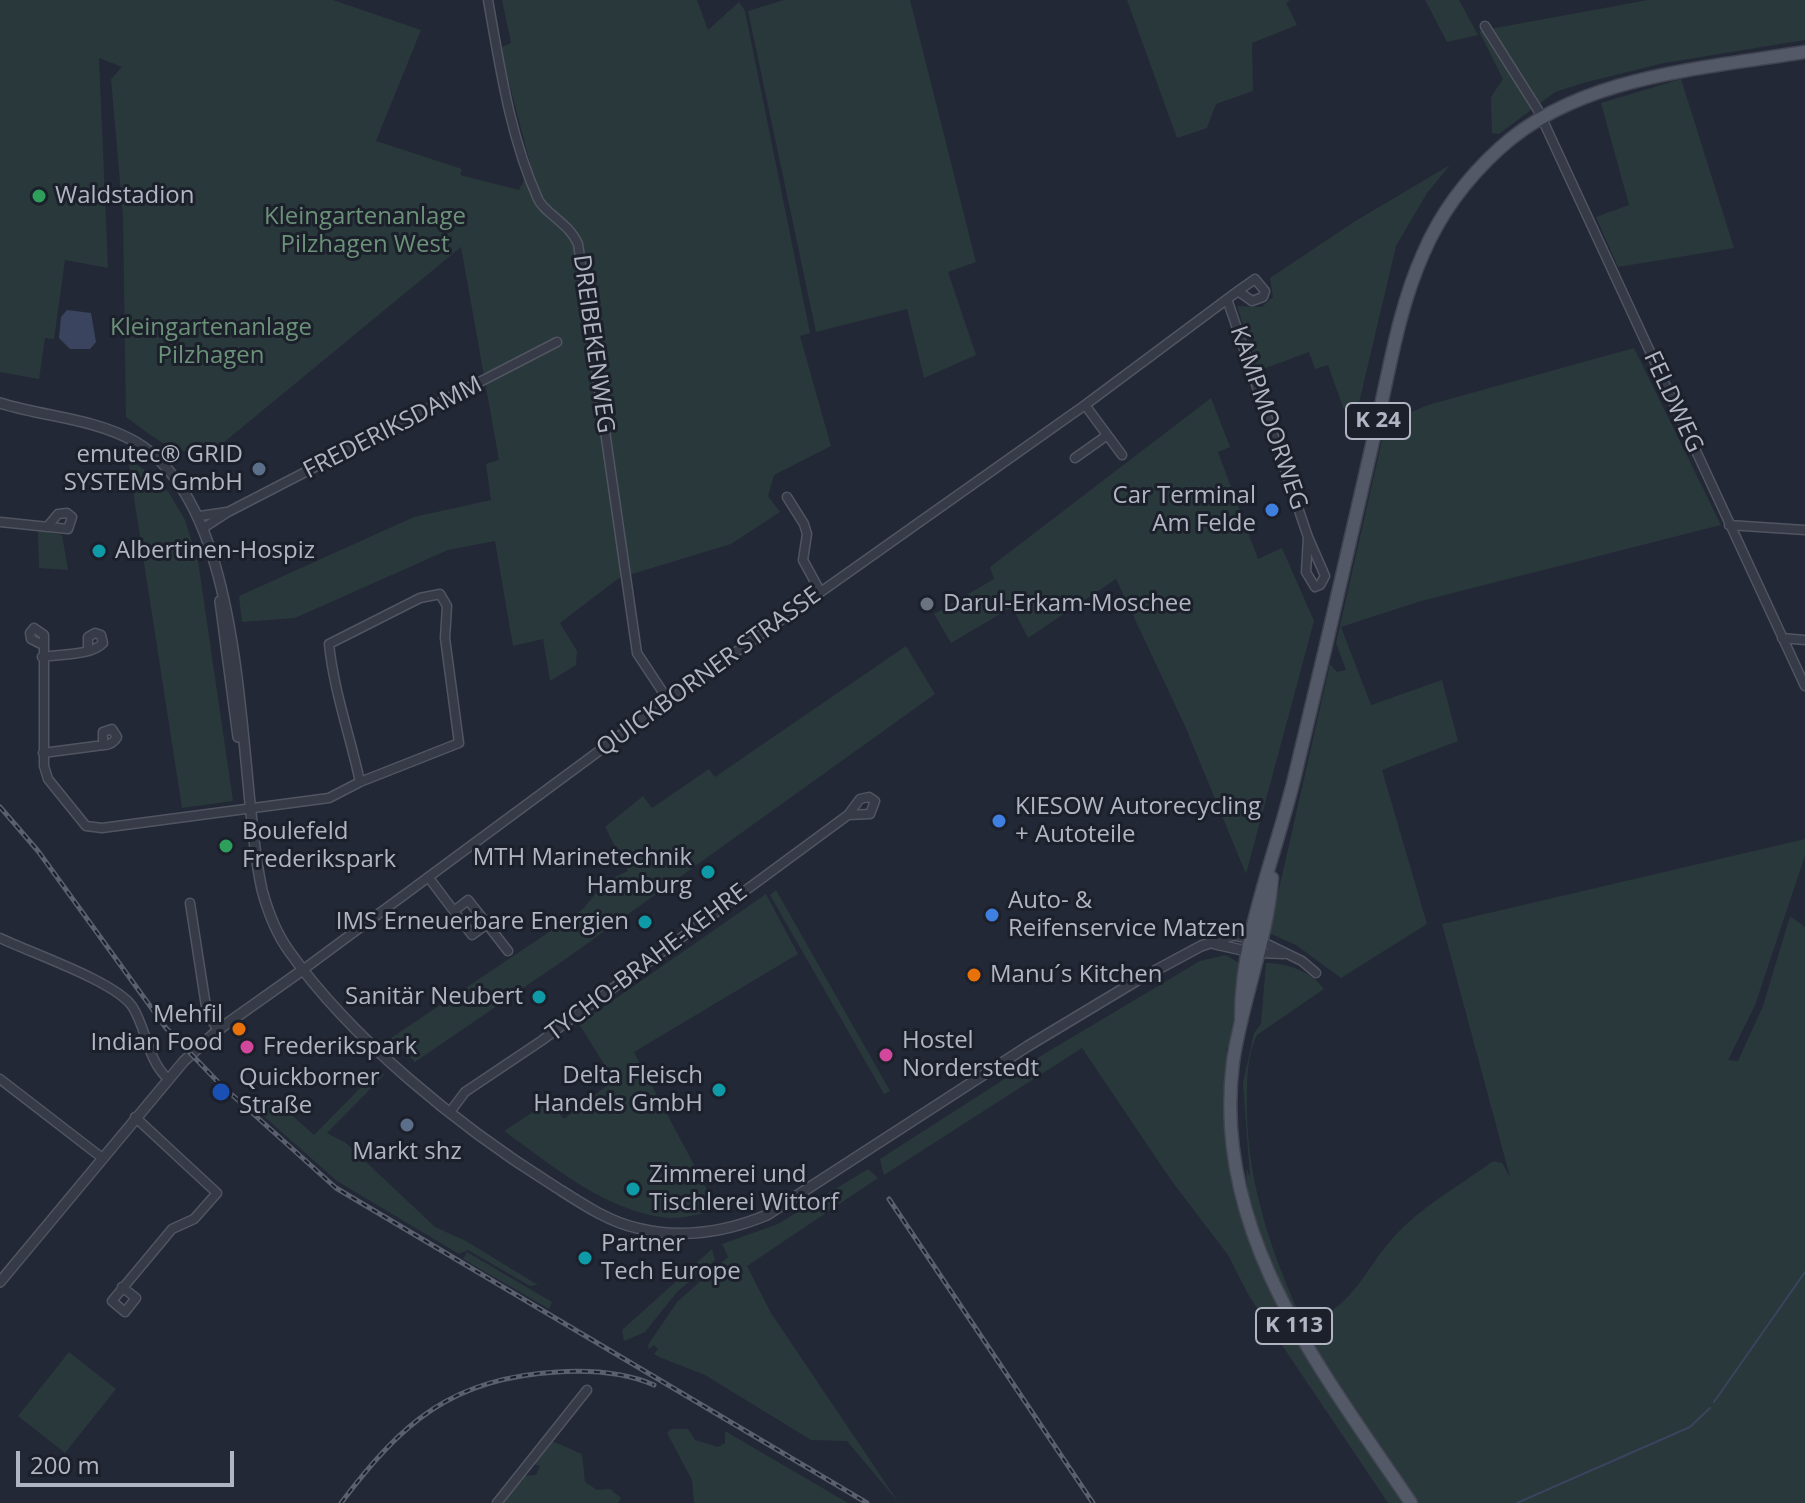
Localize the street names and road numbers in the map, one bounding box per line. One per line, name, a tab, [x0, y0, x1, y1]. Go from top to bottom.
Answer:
street label: DREIBEKENWEG	[566, 253, 620, 435]
street label: KAMPMOORWEG	[1223, 322, 1313, 514]
street label: FELDWEG	[1637, 347, 1709, 457]
street label: FREDERIKSDAMM	[299, 371, 487, 485]
road number: K 24	[1346, 403, 1410, 439]
street label: QUICKBORNER STRASSE	[591, 581, 827, 763]
street label: TYCHO-BRAHE-KEHRE	[541, 878, 753, 1048]
road number: K 113	[1256, 1308, 1332, 1344]

